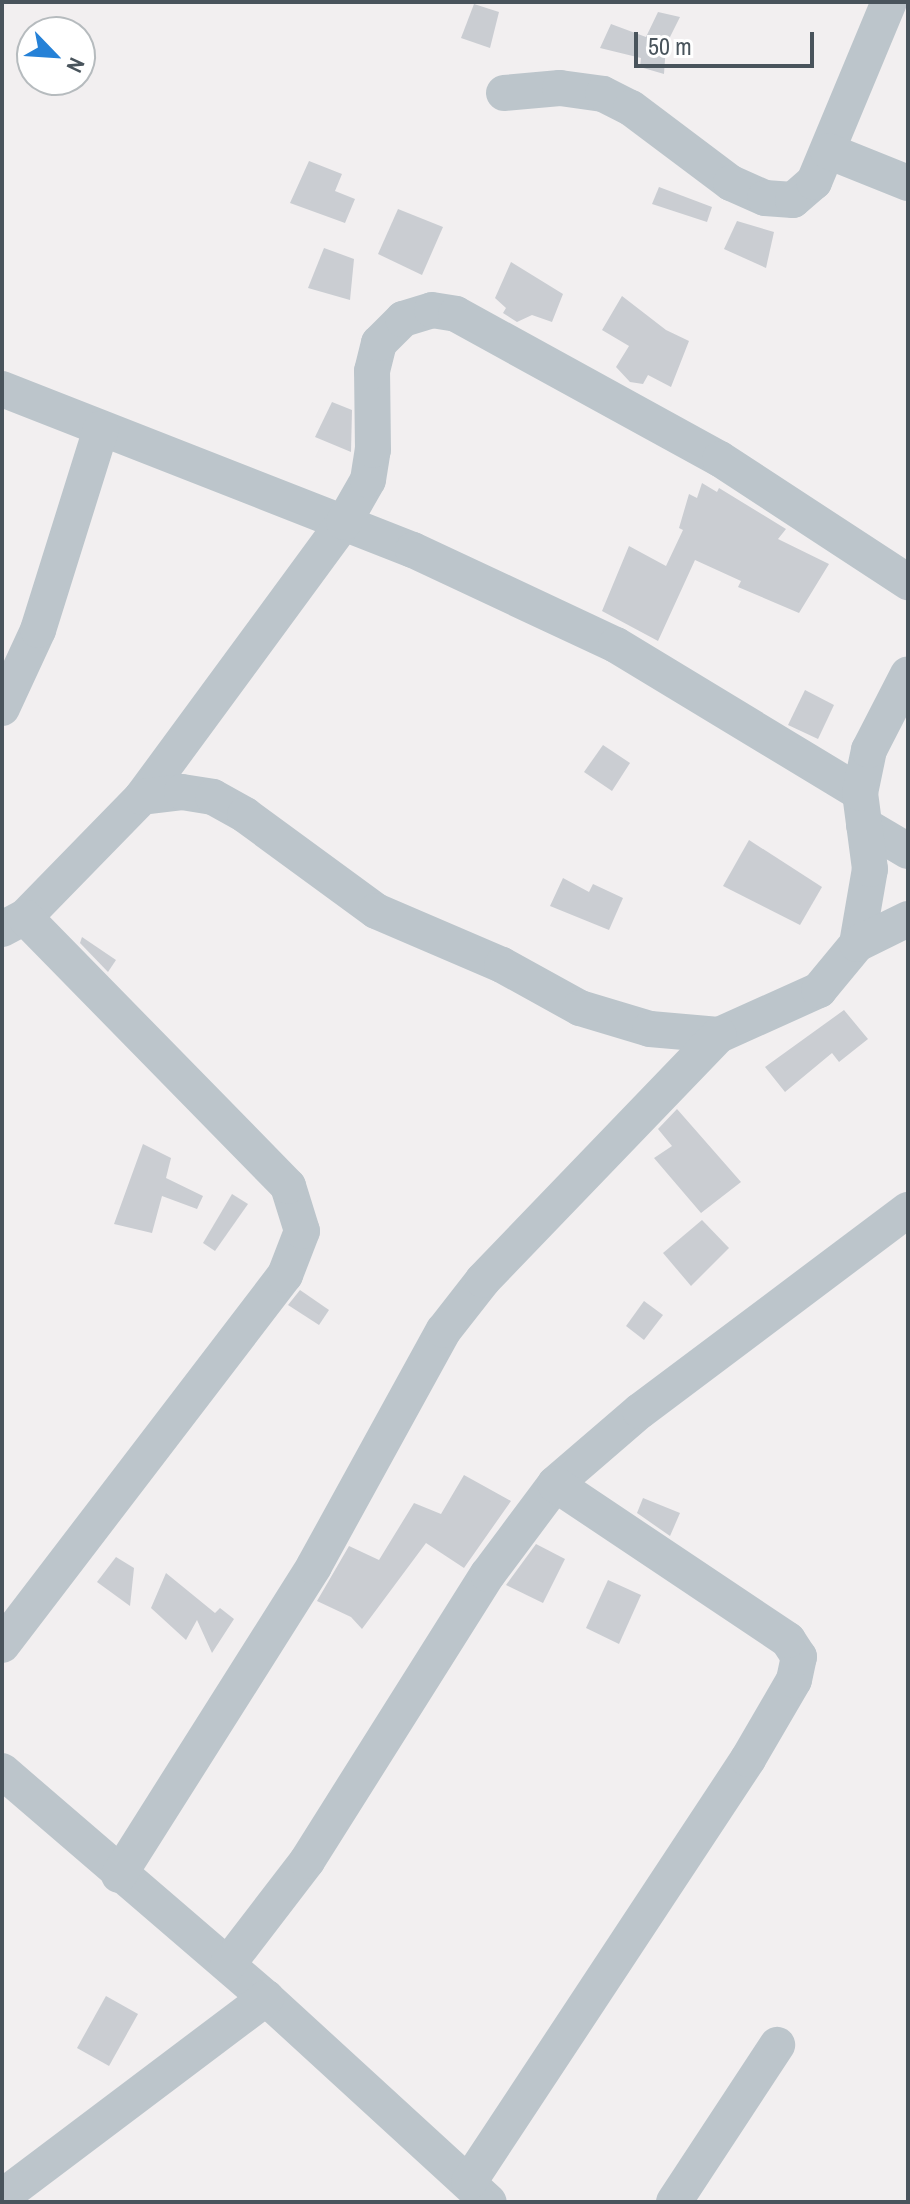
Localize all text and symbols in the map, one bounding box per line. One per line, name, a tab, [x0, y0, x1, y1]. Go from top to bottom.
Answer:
north arrow	[16, 16, 96, 96]
scale bar	[638, 16, 818, 66]
text: 50 m	[648, 30, 692, 62]
text: N	[60, 53, 92, 78]

